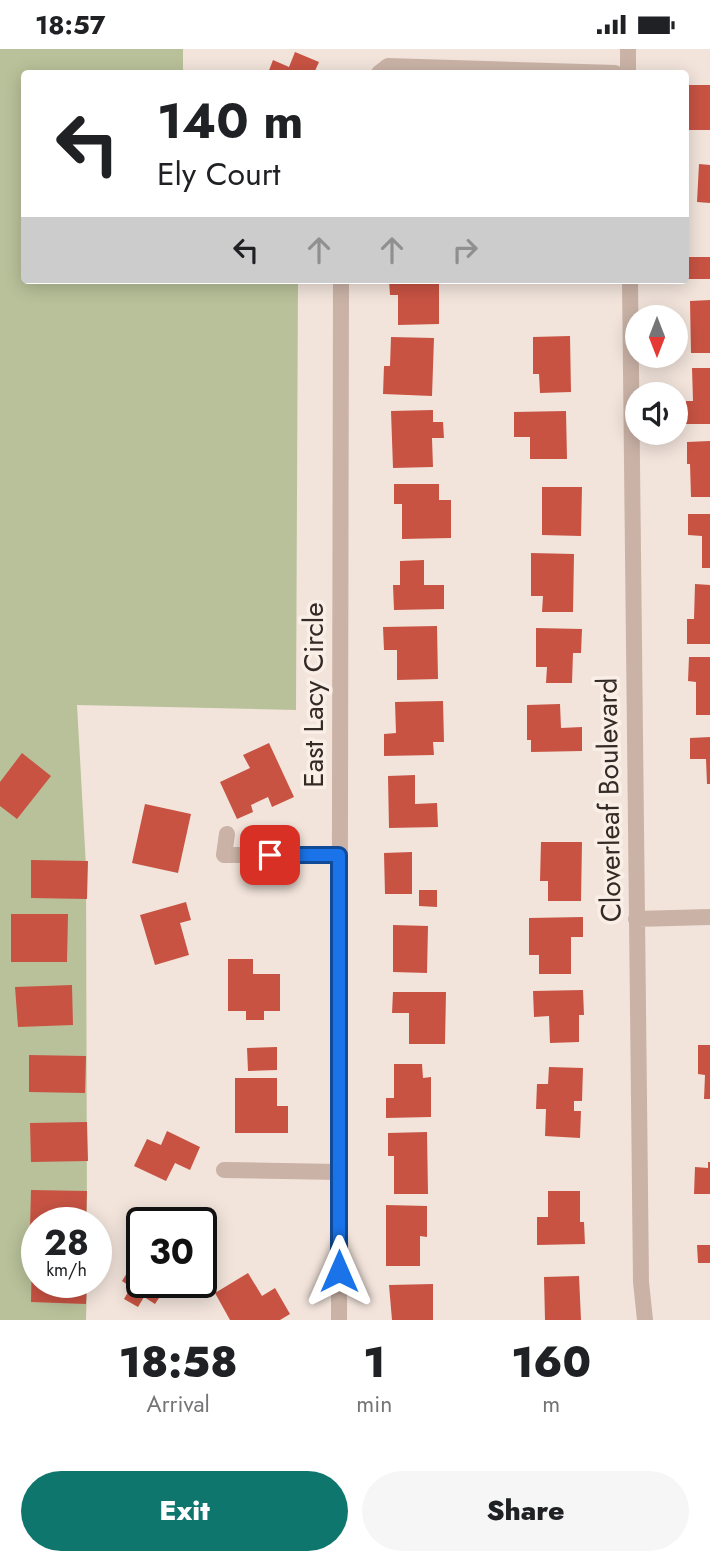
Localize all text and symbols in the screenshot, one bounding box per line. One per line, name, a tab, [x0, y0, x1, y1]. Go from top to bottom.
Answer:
text: 18:57	[35, 6, 105, 44]
text: 140 m	[157, 86, 303, 156]
icon: left	[42, 98, 133, 189]
text: Ely Court	[157, 151, 281, 197]
icon: left	[227, 231, 265, 269]
icon: ahead	[300, 231, 338, 269]
icon: ahead	[373, 231, 411, 269]
icon: right	[446, 231, 484, 269]
north arrow	[625, 305, 688, 367]
map controls	[625, 305, 688, 445]
button: sound	[625, 382, 688, 445]
street label: East Lacy Circle	[293, 602, 334, 788]
street label: Cloverleaf Boulevard	[586, 677, 632, 923]
pin	[240, 825, 300, 885]
icon: arrive	[251, 836, 289, 874]
speed limit sign: 30	[126, 1207, 217, 1298]
text: 28	[44, 1218, 89, 1268]
position arrow	[302, 1234, 376, 1308]
text: km/h	[46, 1257, 87, 1283]
text: 18:58	[119, 1332, 238, 1393]
text: 1	[363, 1332, 385, 1393]
text: 160	[511, 1332, 591, 1393]
text: Arrival	[146, 1387, 210, 1421]
text: min	[356, 1387, 392, 1421]
text: m	[542, 1387, 560, 1421]
button: Exit	[21, 1471, 348, 1551]
button: Share	[362, 1471, 689, 1551]

